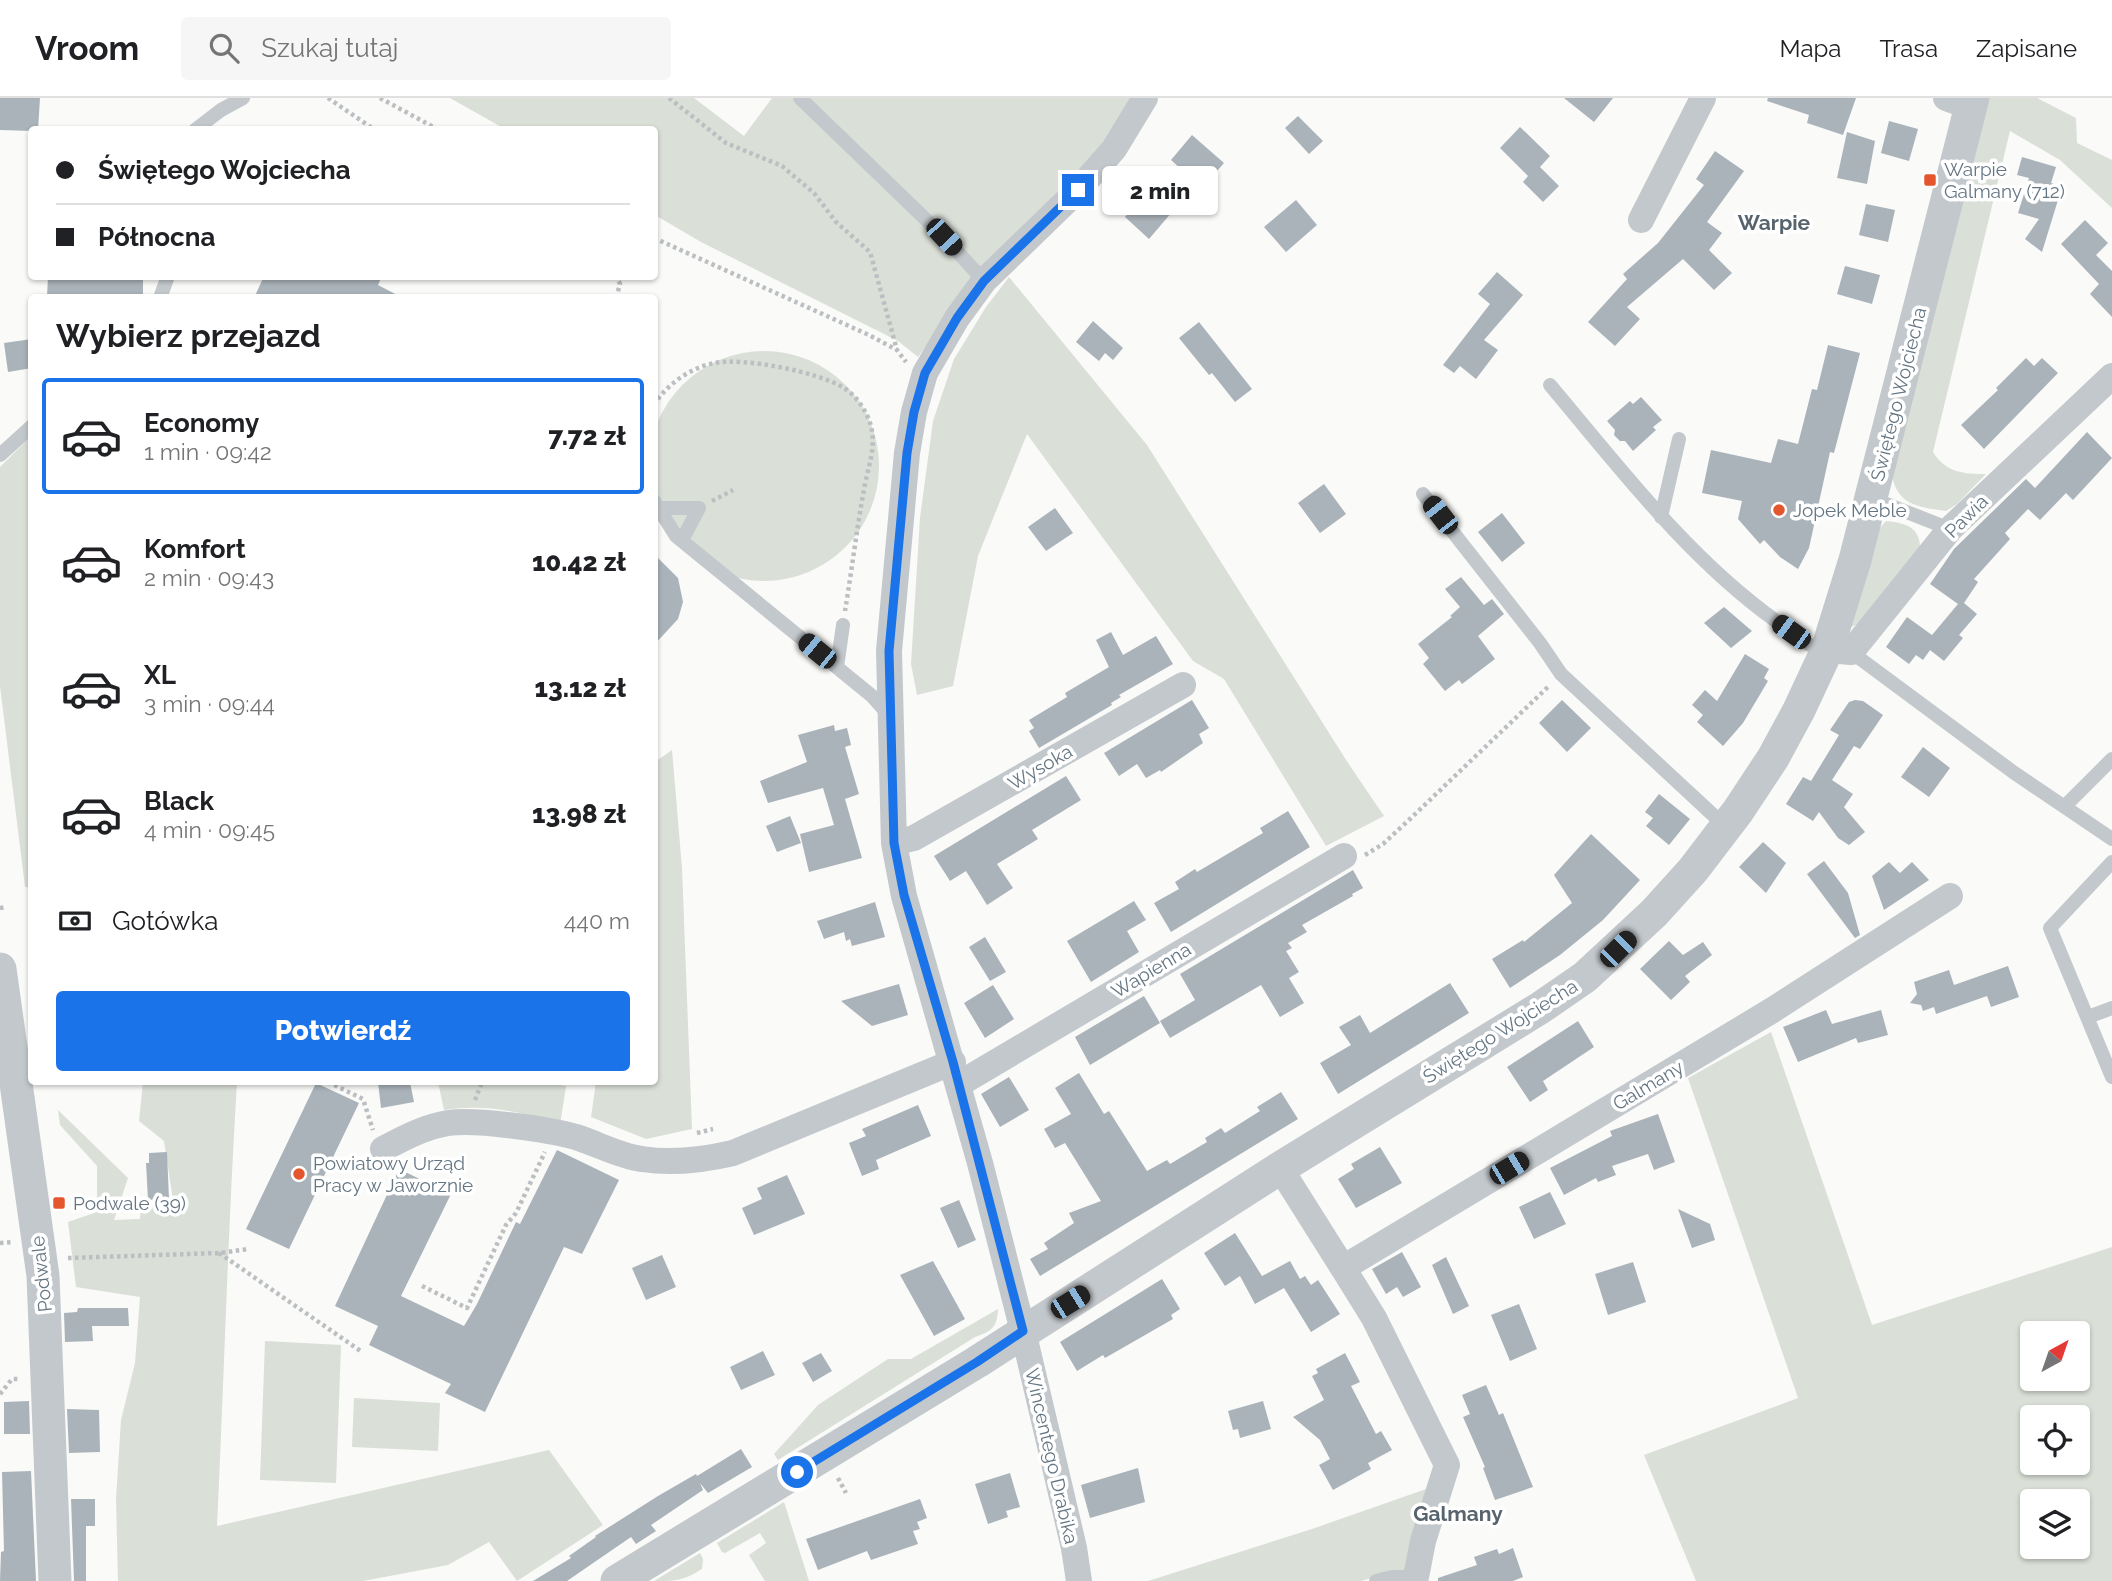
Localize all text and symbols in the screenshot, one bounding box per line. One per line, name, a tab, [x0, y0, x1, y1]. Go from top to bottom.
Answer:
search box	[181, 17, 671, 80]
text: Vroom	[35, 29, 139, 68]
icon: search	[205, 29, 243, 67]
text: Szukaj tutaj	[261, 33, 398, 63]
text: Mapa	[1780, 34, 1841, 63]
text: Trasa	[1879, 34, 1938, 63]
text: Zapisane	[1976, 34, 2077, 63]
text: Świętego Wojciecha	[98, 155, 351, 185]
place label: Warpie Galmany (712)	[1944, 158, 2065, 202]
callout: 2 min	[1102, 166, 1218, 214]
marker: Warpie Galmany (712)	[1922, 172, 1938, 188]
route end	[1062, 174, 1094, 206]
text: 2 min	[1130, 177, 1190, 204]
district label: Warpie	[1738, 210, 1811, 235]
car	[922, 214, 967, 260]
text: Północna	[98, 222, 215, 252]
street label: Świętego Wojciecha	[1866, 305, 1930, 483]
text: Wybierz przejazd	[56, 317, 321, 354]
icon: car	[60, 405, 123, 468]
text: Economy	[144, 408, 259, 438]
text: 7.72 zł	[548, 421, 626, 451]
text: 1 min · 09:42	[144, 438, 272, 465]
street label: Pawia	[1940, 490, 1992, 542]
car	[1419, 492, 1462, 538]
place label: Jopek Meble	[1793, 499, 1907, 521]
marker: Jopek Meble	[1771, 502, 1787, 518]
icon: car	[60, 531, 123, 594]
text: Komfort	[144, 534, 246, 564]
text: 10.42 zł	[532, 547, 626, 577]
text: 2 min · 09:43	[144, 564, 274, 591]
car	[1768, 611, 1815, 653]
car	[795, 630, 840, 672]
icon: car	[60, 657, 123, 720]
text: XL	[144, 660, 176, 690]
text: 13.12 zł	[535, 673, 626, 703]
text: 3 min · 09:44	[144, 690, 275, 717]
street label: Wysoka	[1004, 740, 1076, 794]
icon: car	[60, 783, 123, 846]
text: Black	[144, 786, 214, 816]
text: 13.98 zł	[532, 799, 626, 829]
text: 4 min · 09:45	[144, 816, 275, 843]
icon: cash	[56, 902, 94, 940]
text: Gotówka	[112, 906, 218, 936]
text: 440 m	[564, 907, 630, 934]
car	[1596, 927, 1641, 971]
street label: Wapienna	[1107, 938, 1195, 1002]
street label: Świętego Wojciecha	[1419, 974, 1581, 1088]
button: Potwierdź	[56, 991, 630, 1071]
street label: Galmany	[1609, 1055, 1687, 1115]
car	[1486, 1148, 1533, 1188]
place label: Powiatowy Urząd Pracy w Jaworznie	[313, 1152, 473, 1196]
marker: Powiatowy Urząd Pracy w Jaworznie	[291, 1166, 307, 1182]
place label: Podwale (39)	[73, 1192, 186, 1214]
marker: Podwale (39)	[51, 1195, 67, 1211]
street label: Podwale	[26, 1235, 56, 1313]
car	[1047, 1282, 1094, 1322]
north arrow	[2020, 1321, 2090, 1391]
map controls	[2020, 1321, 2090, 1559]
street label: Wincentego Drabika	[1021, 1366, 1083, 1546]
button: locate	[2020, 1405, 2090, 1475]
route start	[781, 1456, 813, 1488]
button: layers	[2020, 1489, 2090, 1559]
district label: Galmany	[1413, 1501, 1503, 1526]

